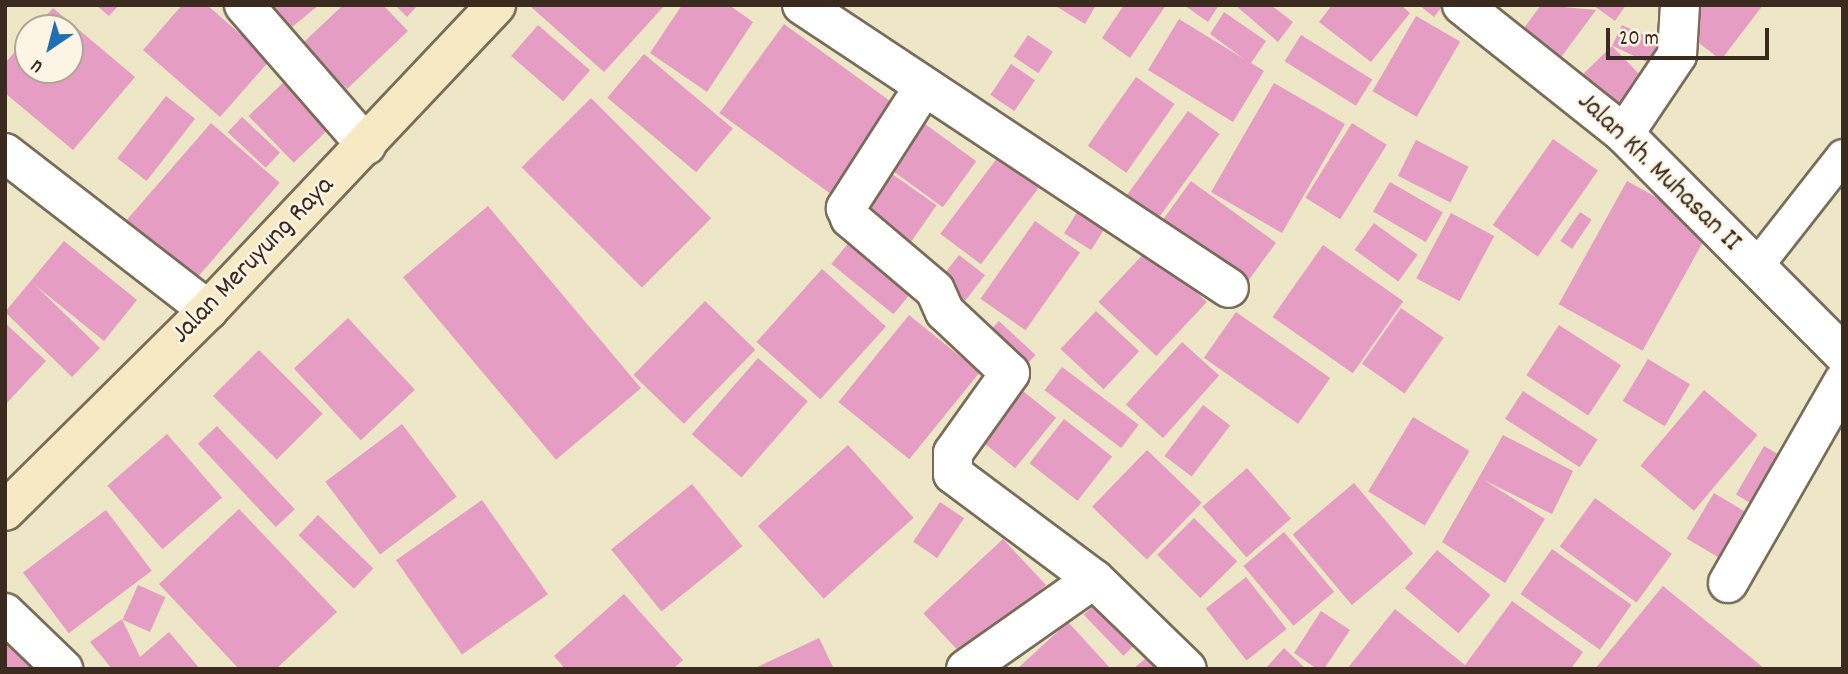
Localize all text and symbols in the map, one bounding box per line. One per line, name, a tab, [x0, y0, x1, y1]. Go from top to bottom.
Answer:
north arrow	[14, 14, 84, 84]
scale bar	[1610, 14, 1773, 58]
text: 20 m	[1619, 25, 1659, 55]
text: U	[26, 51, 49, 79]
street label: Jalan Kh. Muhasan II	[1569, 86, 1747, 260]
street label: Jalan Meruyung Raya	[166, 170, 342, 352]

